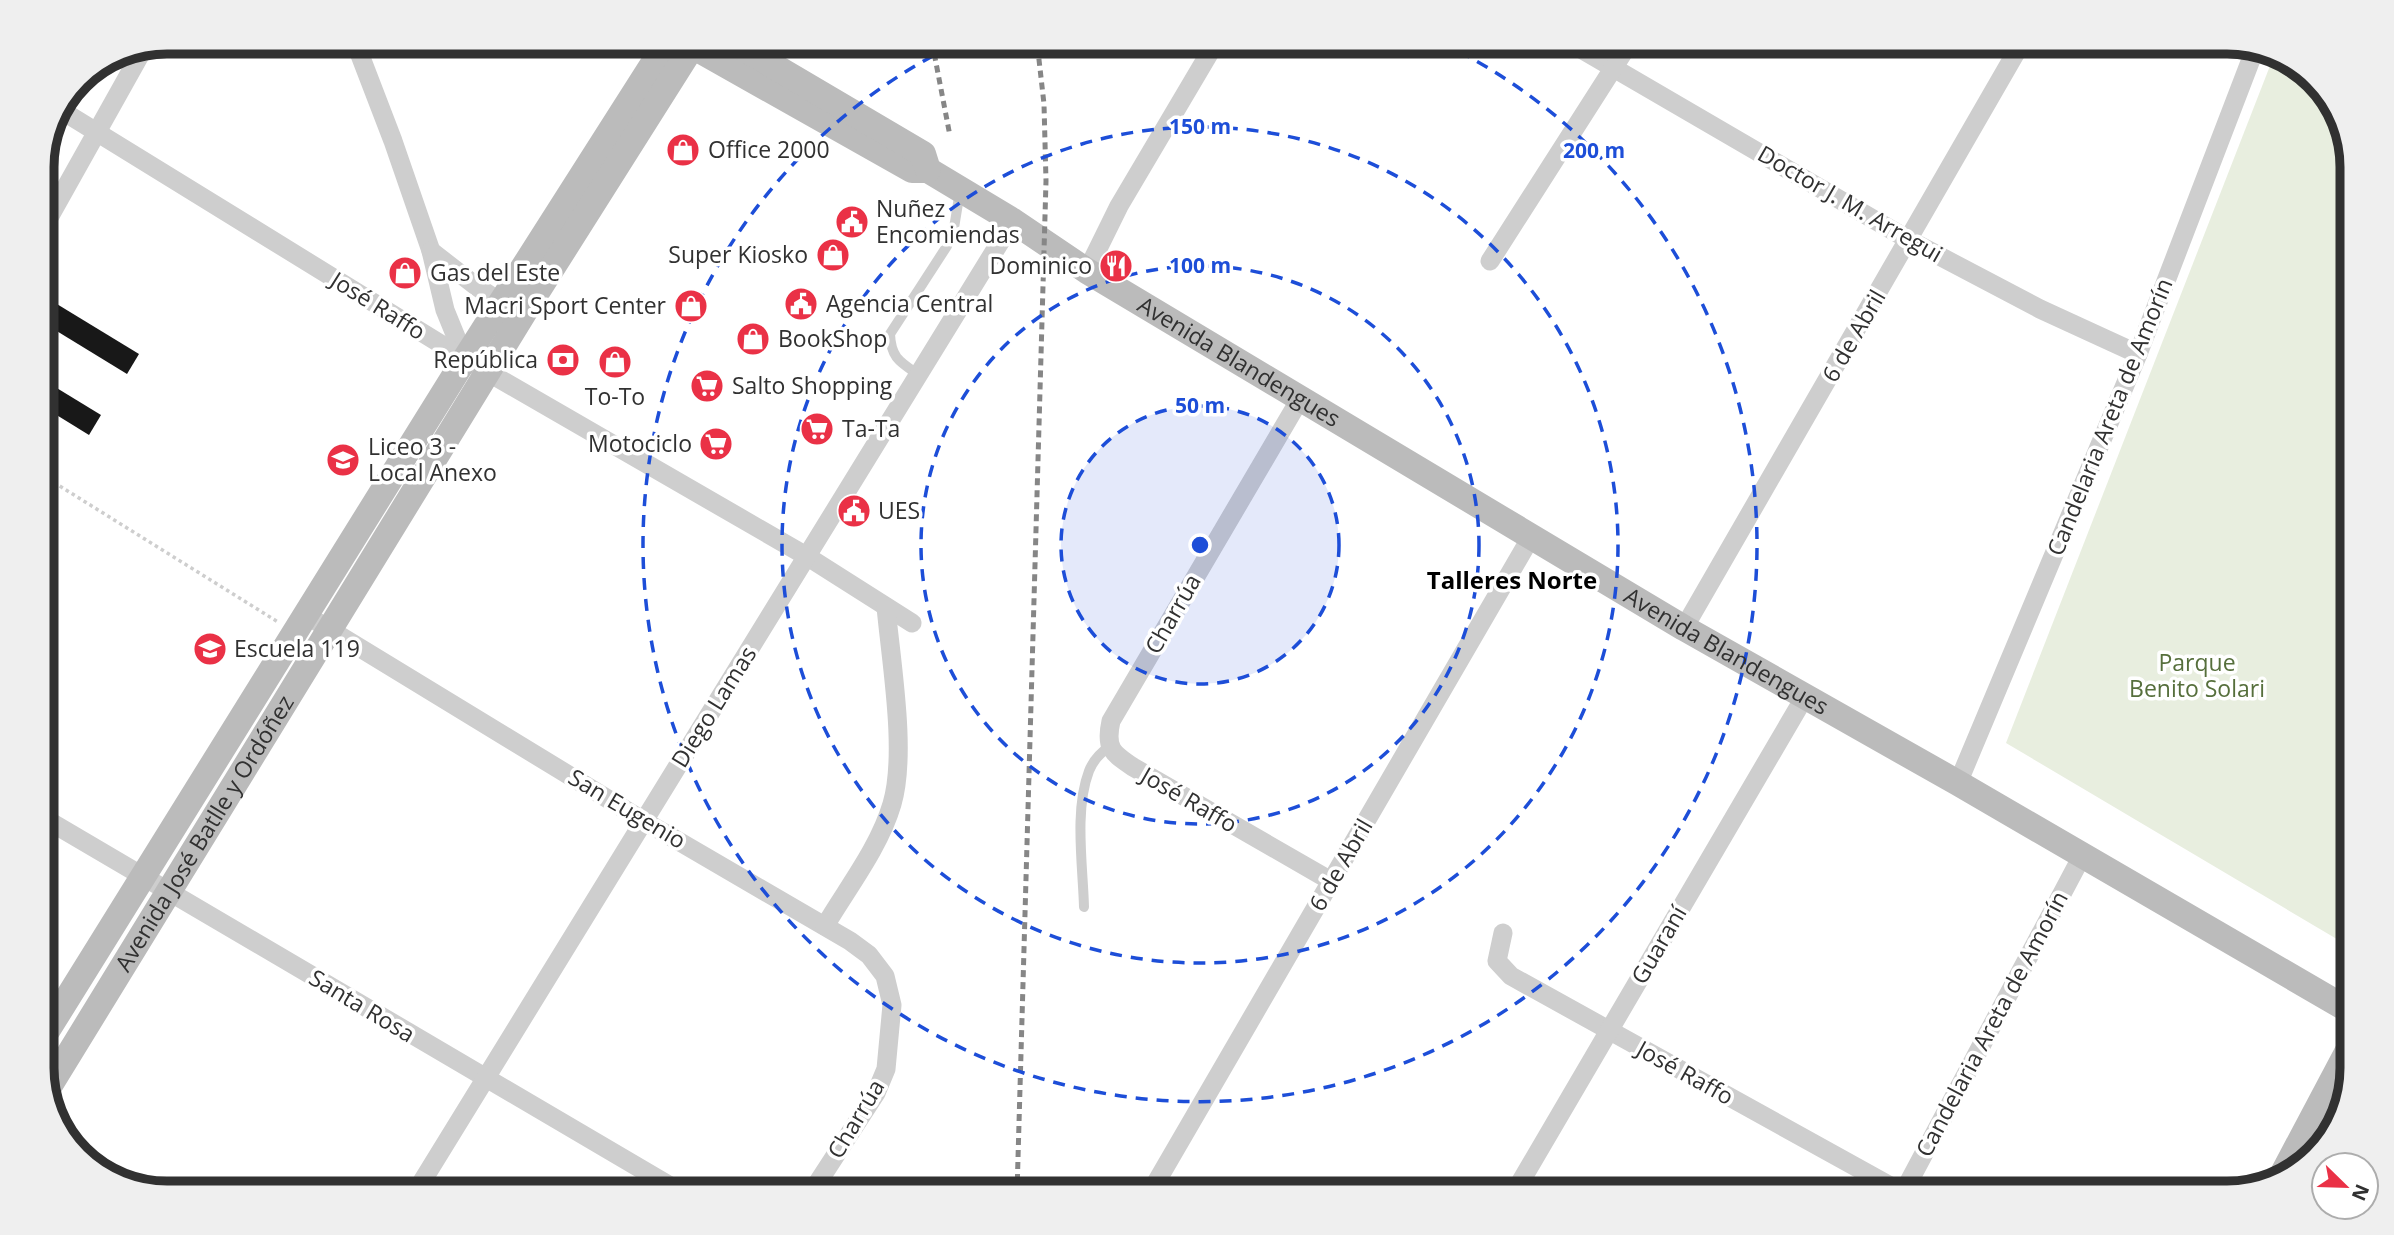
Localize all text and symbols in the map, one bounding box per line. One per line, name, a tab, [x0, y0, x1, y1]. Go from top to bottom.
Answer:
text: 150 m	[1169, 112, 1231, 140]
shop icon: Office 2000	[664, 131, 702, 169]
place label: Office 2000	[708, 133, 830, 165]
text: 200 m	[1563, 136, 1625, 164]
street label: Doctor J. M. Arregui	[1752, 137, 1949, 269]
place label: Nuñez Encomiendas	[876, 192, 1020, 250]
public building icon: Nuñez Encomiendas	[833, 203, 871, 241]
shop icon: Super Kiosko	[814, 236, 852, 274]
place label: Super Kiosko	[668, 238, 808, 270]
restaurant icon: Dominico	[1097, 247, 1135, 285]
place label: Dominico	[990, 249, 1092, 281]
text: 100 m	[1169, 251, 1231, 279]
shop icon: Gas del Este	[386, 254, 424, 292]
place label: Gas del Este	[430, 256, 560, 288]
street label: José Raffo	[323, 262, 432, 347]
street label: Candelaria Areta de Amorín	[2039, 273, 2179, 560]
street label: 6 de Abril	[1814, 283, 1892, 388]
public building icon: Agencia Central	[782, 285, 820, 323]
shop icon: Macri Sport Center	[672, 287, 710, 325]
place label: Agencia Central	[826, 287, 993, 319]
street label: Avenida Blandengues	[1132, 288, 1347, 434]
place label: Macri Sport Center	[464, 289, 667, 321]
shop icon: BookShop	[734, 320, 772, 358]
place label: BookShop	[778, 322, 887, 354]
bank icon: República	[544, 341, 582, 379]
place label: República	[433, 343, 538, 375]
shop icon: To-To	[596, 343, 634, 381]
supermarket icon: Salto Shopping	[688, 367, 726, 405]
place label: Salto Shopping	[732, 369, 893, 401]
place label: To-To	[585, 380, 645, 412]
text: 50 m	[1175, 391, 1225, 419]
supermarket icon: Ta-Ta	[798, 410, 836, 448]
place label: Ta-Ta	[842, 412, 900, 444]
supermarket icon: Motociclo	[697, 425, 735, 463]
place label: Motociclo	[588, 427, 692, 459]
place label: Liceo 3 - Local Anexo	[368, 430, 497, 488]
school or university icon: Liceo 3 - Local Anexo	[324, 441, 362, 479]
public building icon: UES	[835, 492, 873, 530]
place label: UES	[878, 494, 920, 526]
centre of rings	[1188, 533, 1212, 557]
district label: Talleres Norte	[1427, 563, 1597, 596]
street label: Charrúa	[1137, 568, 1208, 659]
street label: Avenida Blandengues	[1619, 579, 1835, 722]
school or university icon: Escuela 119	[191, 630, 229, 668]
place label: Escuela 119	[234, 632, 360, 664]
street label: Diego Lamas	[663, 640, 763, 773]
park label: Parque Benito Solari	[2129, 646, 2265, 704]
street label: Avenida José Batlle y Ordóñez	[107, 689, 301, 977]
street label: José Raffo	[1134, 758, 1243, 840]
street label: San Eugenio	[563, 761, 692, 856]
street label: 6 de Abril	[1301, 812, 1379, 917]
street label: Candelaria Areta de Amorín	[1907, 885, 2075, 1162]
street label: Guaraní	[1623, 898, 1694, 990]
street label: Santa Rosa	[304, 961, 421, 1049]
street label: José Raffo	[1630, 1031, 1740, 1112]
street label: Charrúa	[819, 1073, 891, 1164]
north arrow	[2310, 1151, 2380, 1221]
text: N	[2346, 1180, 2376, 1205]

